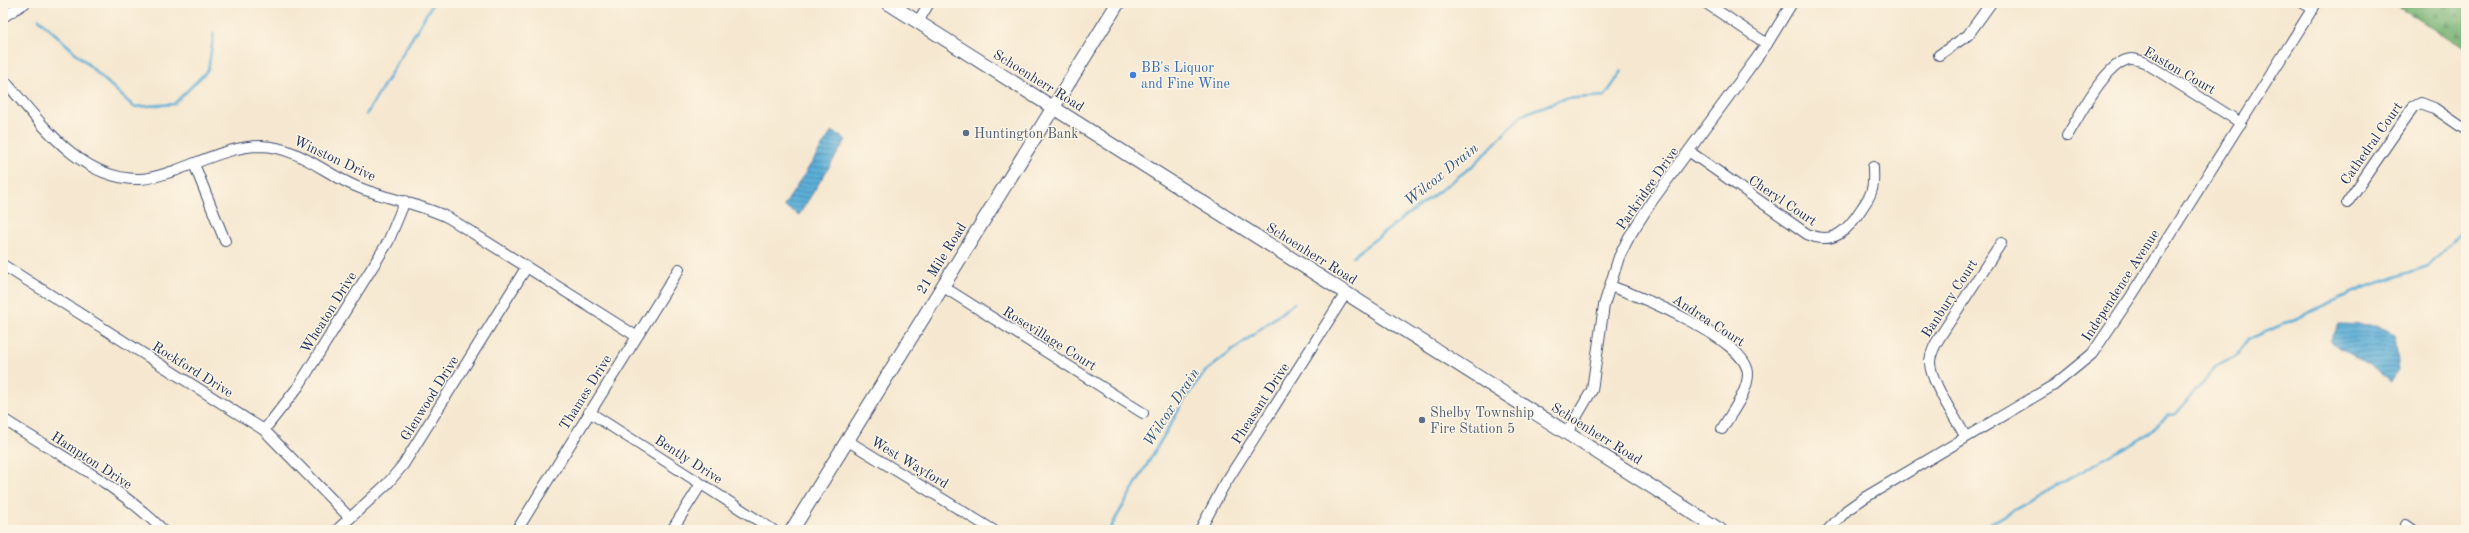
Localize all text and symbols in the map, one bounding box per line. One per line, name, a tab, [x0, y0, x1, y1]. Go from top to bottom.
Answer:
street label: Easton Court	[2141, 45, 2218, 97]
street label: Schoenherr Road	[991, 47, 1086, 114]
place label: BB's Liquor and Fine Wine	[1141, 61, 1230, 91]
marker: BB's Liquor and Fine Wine	[1128, 70, 1138, 80]
street label: Cathedral Court	[2338, 100, 2406, 187]
place label: Huntington Bank	[974, 127, 1079, 141]
marker: Huntington Bank	[961, 128, 971, 138]
street label: Winston Drive	[291, 134, 378, 184]
water label: Wilcox Drain	[1402, 141, 1482, 209]
street label: Parkridge Drive	[1614, 145, 1681, 232]
street label: Cheryl Court	[1746, 173, 1819, 229]
street label: 21 Mile Road	[914, 220, 969, 297]
street label: Schoenherr Road	[1264, 220, 1359, 287]
street label: Independence Avenue	[2079, 227, 2162, 344]
street label: Banbury Court	[1919, 257, 1980, 340]
street label: Wheaton Drive	[298, 269, 359, 356]
street label: Andrea Court	[1670, 292, 1747, 349]
street label: Rosevillage Court	[1000, 304, 1099, 373]
street label: Rockford Drive	[150, 339, 235, 400]
street label: Thames Drive	[557, 352, 614, 433]
street label: Glenwood Drive	[398, 354, 461, 443]
street label: Pheasant Drive	[1230, 361, 1292, 447]
water label: Wilcox Drain	[1141, 366, 1203, 450]
street label: Schoenherr Road	[1549, 400, 1644, 467]
place label: Shelby Township Fire Station 5	[1430, 406, 1534, 436]
marker: Shelby Township Fire Station 5	[1417, 415, 1427, 425]
street label: Hampton Drive	[49, 430, 134, 492]
street label: Bently Drive	[652, 433, 725, 487]
street label: West Wayford	[868, 434, 951, 491]

